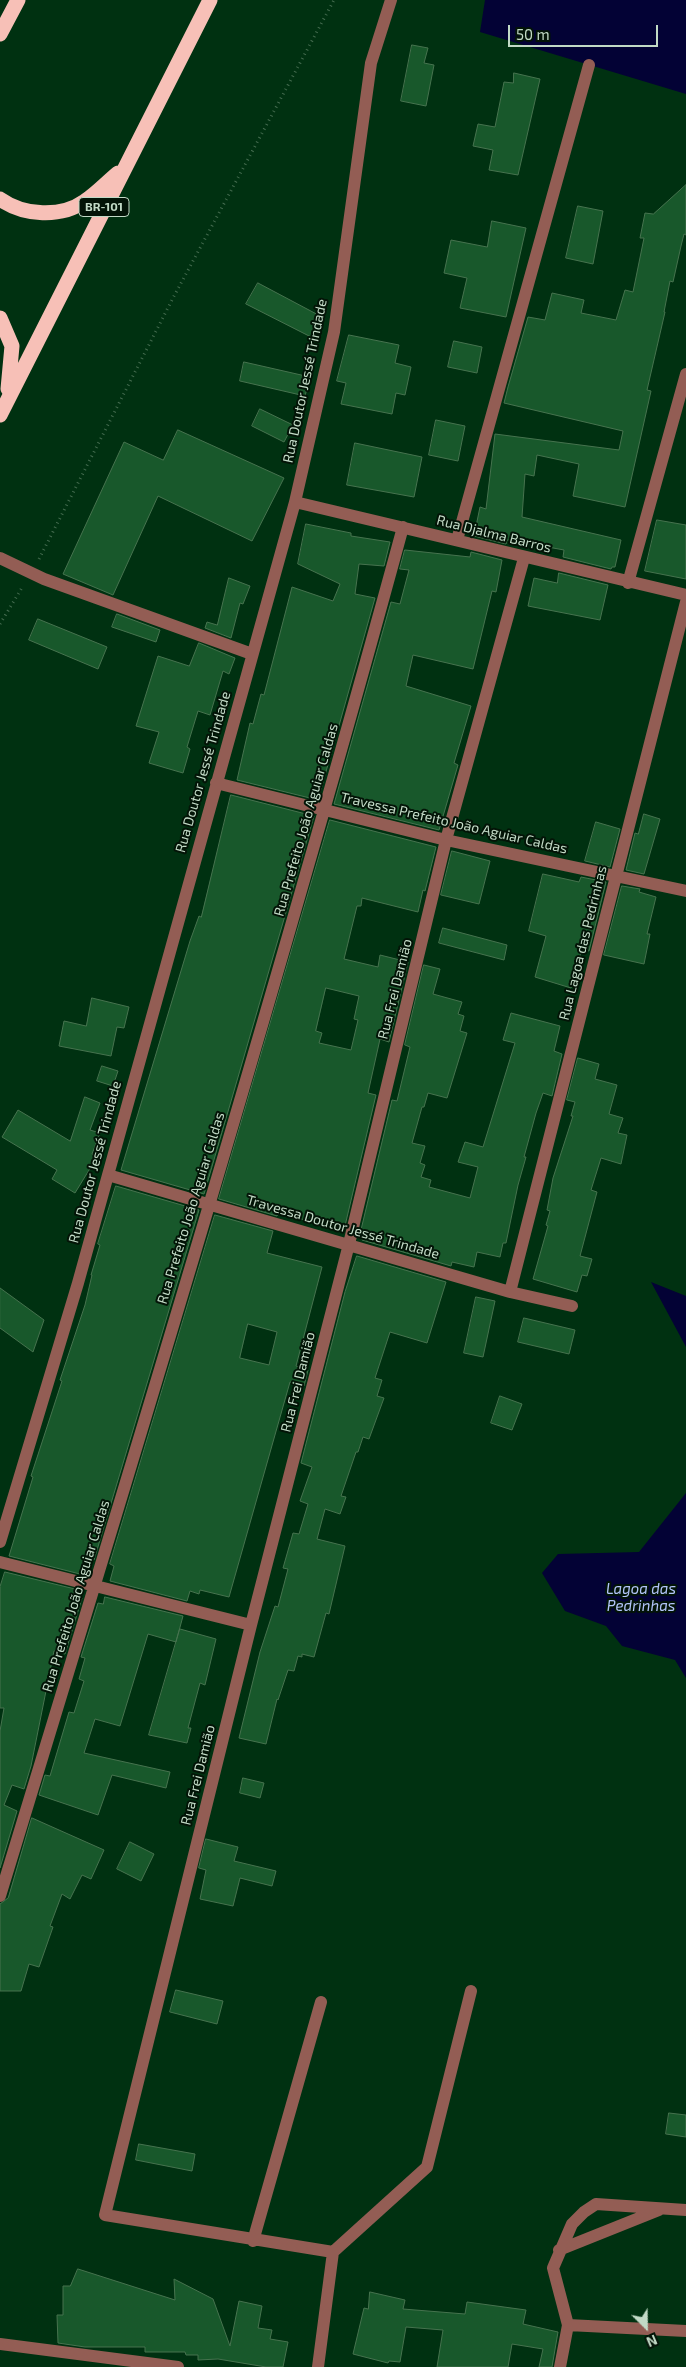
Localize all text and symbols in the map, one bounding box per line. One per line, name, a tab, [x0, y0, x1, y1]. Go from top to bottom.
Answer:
scale bar	[511, 15, 661, 47]
text: 50 m	[516, 25, 550, 43]
road number: BR-101	[79, 198, 129, 216]
street label: Rua Doutor Jessé Trindade	[279, 298, 331, 464]
street label: Rua Djalma Barros	[435, 512, 553, 556]
street label: Rua Doutor Jessé Trindade	[172, 689, 234, 855]
street label: Rua Prefeito João Aguiar Caldas	[270, 722, 342, 918]
street label: Travessa Prefeito João Aguiar Caldas	[339, 789, 569, 857]
street label: Rua Lagoa das Pedrinhas	[556, 864, 610, 1022]
street label: Rua Frei Damião	[374, 937, 416, 1041]
street label: Rua Doutor Jessé Trindade	[65, 1079, 125, 1245]
street label: Rua Prefeito João Aguiar Caldas	[154, 1110, 228, 1306]
street label: Travessa Doutor Jessé Trindade	[245, 1191, 441, 1263]
street label: Rua Frei Damião	[277, 1330, 319, 1434]
street label: Rua Prefeito João Aguiar Caldas	[39, 1498, 113, 1694]
water label: Lagoa das Pedrinhas	[606, 1580, 676, 1615]
street label: Rua Frei Damião	[177, 1723, 219, 1827]
north arrow	[621, 2302, 671, 2352]
text: N	[644, 2331, 660, 2351]

